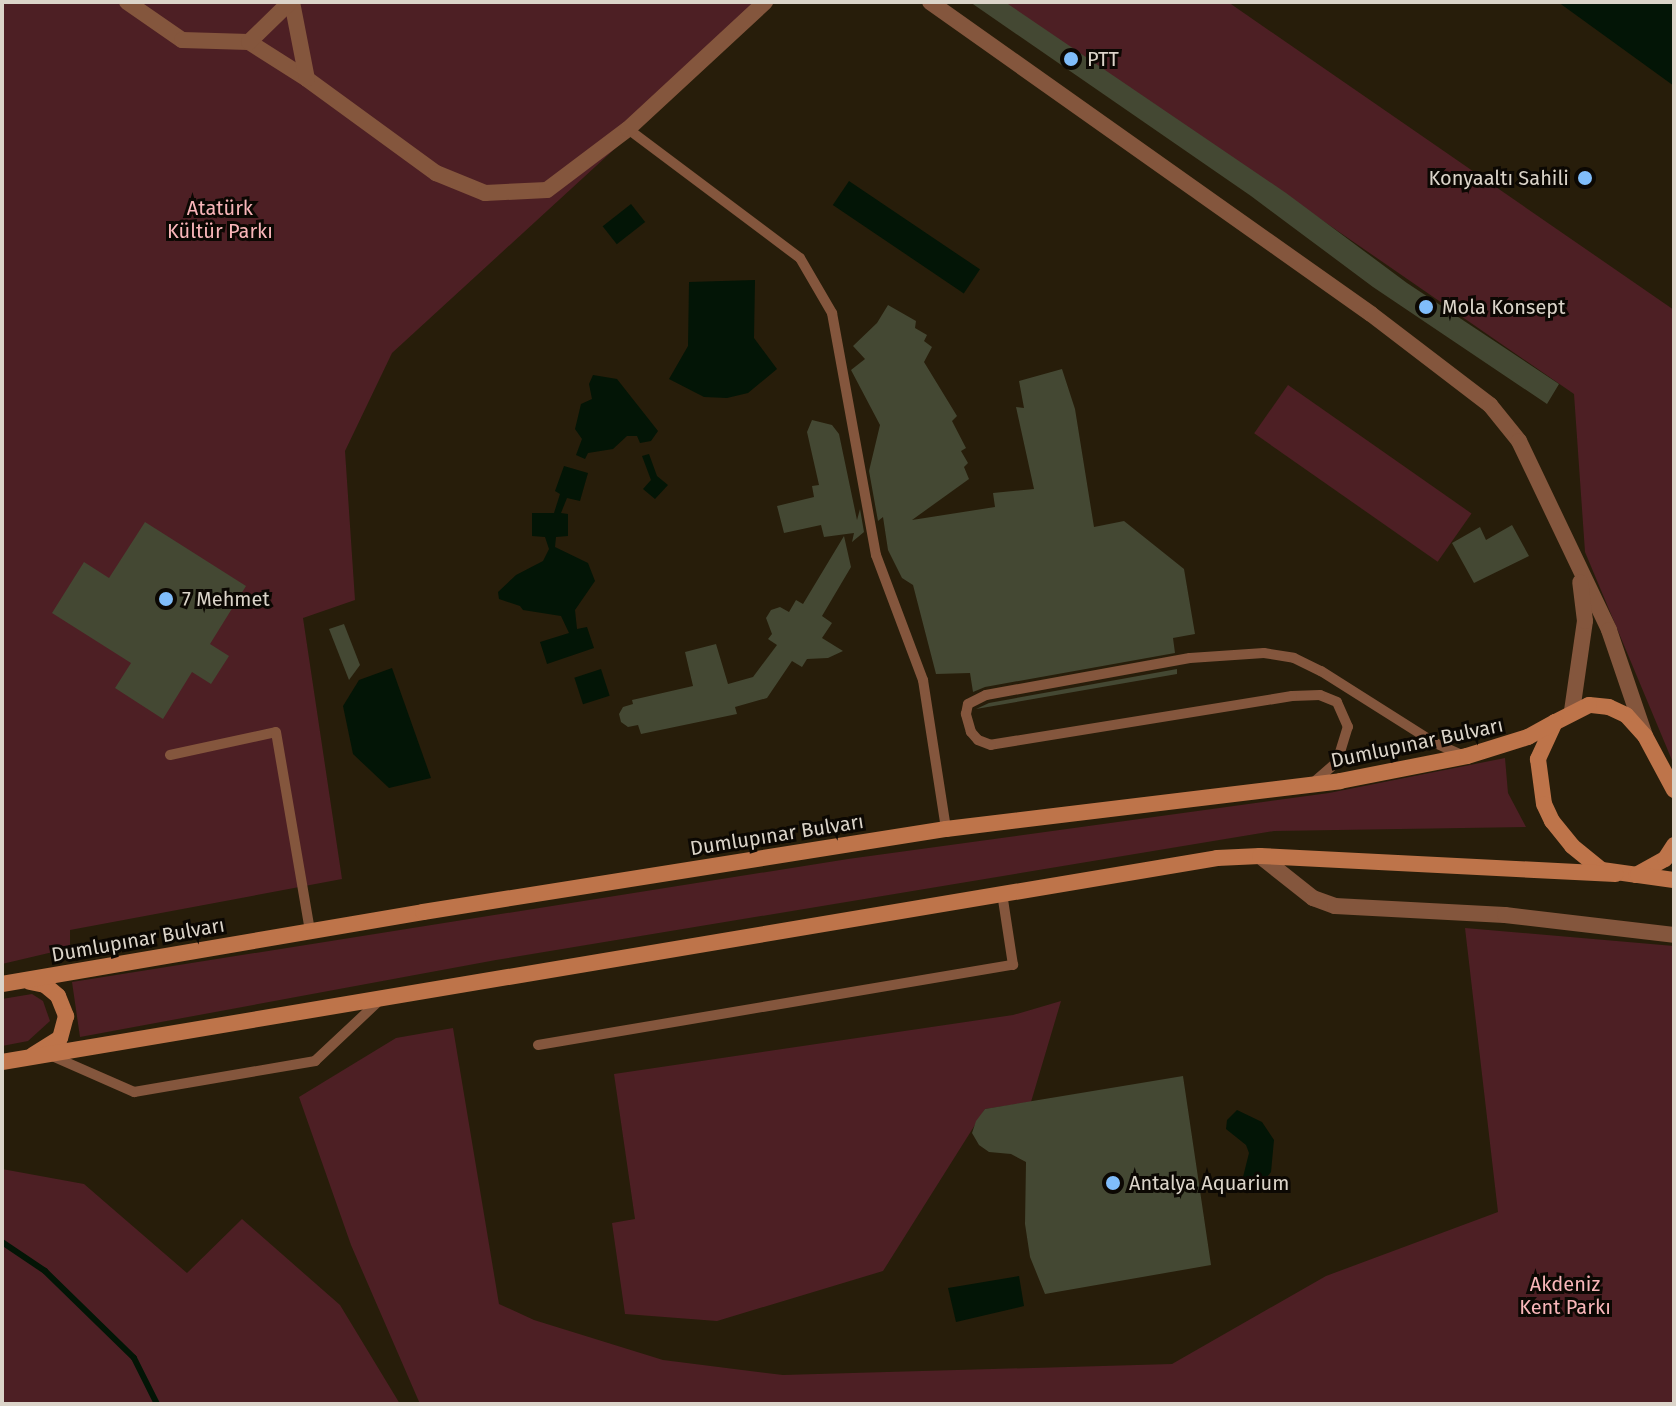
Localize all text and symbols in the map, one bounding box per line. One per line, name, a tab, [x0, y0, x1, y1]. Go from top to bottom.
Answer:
place label: PTT	[1087, 47, 1119, 71]
marker: PTT	[1062, 50, 1080, 68]
place label: Konyaaltı Sahili	[1429, 166, 1569, 190]
marker: Konyaaltı Sahili	[1576, 169, 1594, 187]
park label: Atatürk Kültür Parkı	[167, 196, 273, 243]
place label: Mola Konsept	[1442, 295, 1565, 319]
marker: Mola Konsept	[1417, 298, 1435, 316]
place label: 7 Mehmet	[182, 587, 270, 611]
marker: 7 Mehmet	[157, 590, 175, 608]
street label: Dumlupınar Bulvarı	[1329, 713, 1505, 773]
street label: Dumlupınar Bulvarı	[688, 809, 866, 861]
street label: Dumlupınar Bulvarı	[49, 913, 227, 967]
place label: Antalya Aquarium	[1129, 1171, 1289, 1195]
marker: Antalya Aquarium	[1104, 1174, 1122, 1192]
park label: Akdeniz Kent Parkı	[1519, 1273, 1611, 1320]

